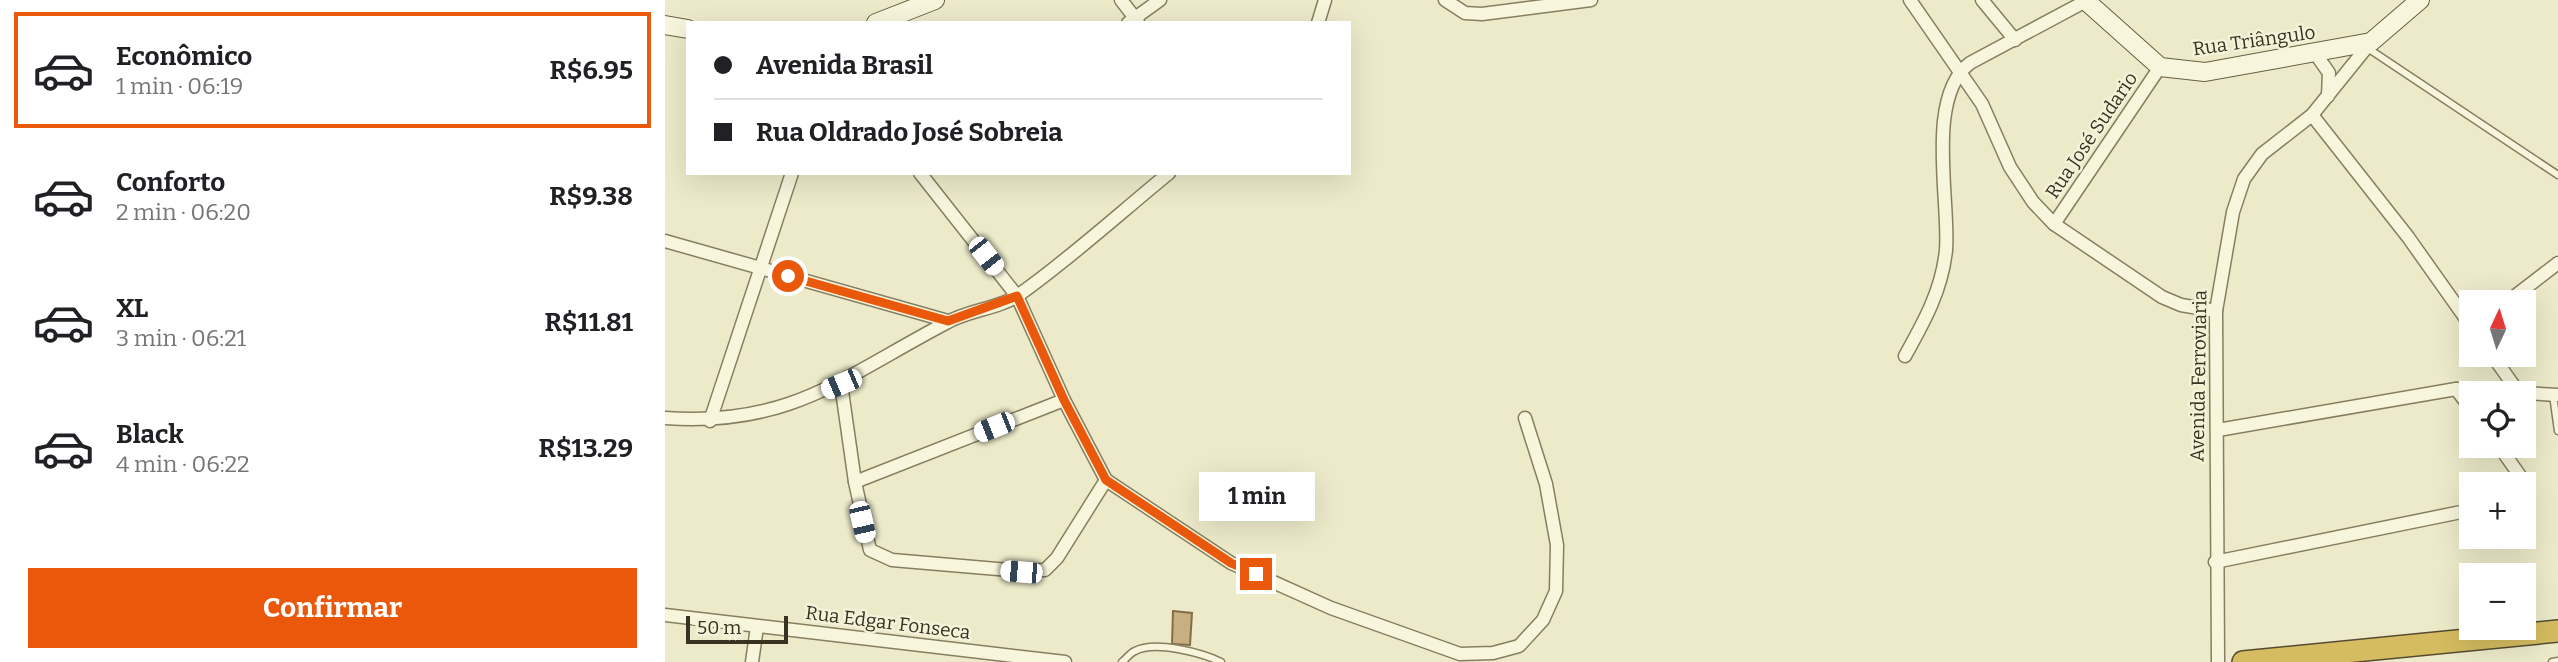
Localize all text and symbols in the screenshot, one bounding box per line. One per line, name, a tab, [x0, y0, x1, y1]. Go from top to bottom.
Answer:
street label: Rua Triângulo	[2191, 20, 2317, 60]
icon: car	[32, 39, 95, 102]
text: Econômico	[116, 41, 252, 72]
text: Avenida Brasil	[756, 50, 933, 81]
text: R$6.95	[549, 55, 633, 86]
street label: Rua José Sudario	[2041, 68, 2142, 203]
text: 1 min · 06:19	[116, 72, 243, 100]
text: Rua Oldrado José Sobreia	[756, 117, 1063, 148]
icon: car	[32, 165, 95, 228]
text: Conforto	[116, 167, 225, 198]
text: R$9.38	[549, 181, 633, 212]
text: 2 min · 06:20	[116, 198, 251, 226]
car	[965, 233, 1008, 279]
route start	[772, 260, 804, 292]
street label: Avenida Ferroviaria	[2186, 289, 2212, 462]
north arrow	[2459, 290, 2536, 368]
map controls	[2459, 290, 2536, 640]
icon: car	[32, 291, 95, 354]
text: XL	[116, 293, 148, 324]
text: R$11.81	[544, 307, 633, 338]
text: 3 min · 06:21	[116, 324, 246, 352]
car	[818, 366, 865, 402]
button: locate	[2459, 381, 2536, 458]
car	[971, 409, 1018, 445]
icon: car	[32, 417, 95, 480]
text: Black	[116, 419, 184, 450]
text: R$13.29	[539, 433, 633, 464]
text: 4 min · 06:22	[116, 450, 250, 478]
callout: 1 min	[1198, 472, 1314, 522]
button: +	[2459, 472, 2536, 549]
text: 1 min	[1228, 482, 1286, 510]
car	[848, 499, 877, 545]
route end	[1240, 558, 1272, 590]
car	[1000, 560, 1043, 584]
button: −	[2459, 563, 2536, 640]
button: Confirmar	[28, 568, 637, 648]
street label: Rua Edgar Fonseca	[804, 601, 972, 644]
scale bar	[686, 613, 787, 645]
text: 50 m	[697, 616, 741, 639]

